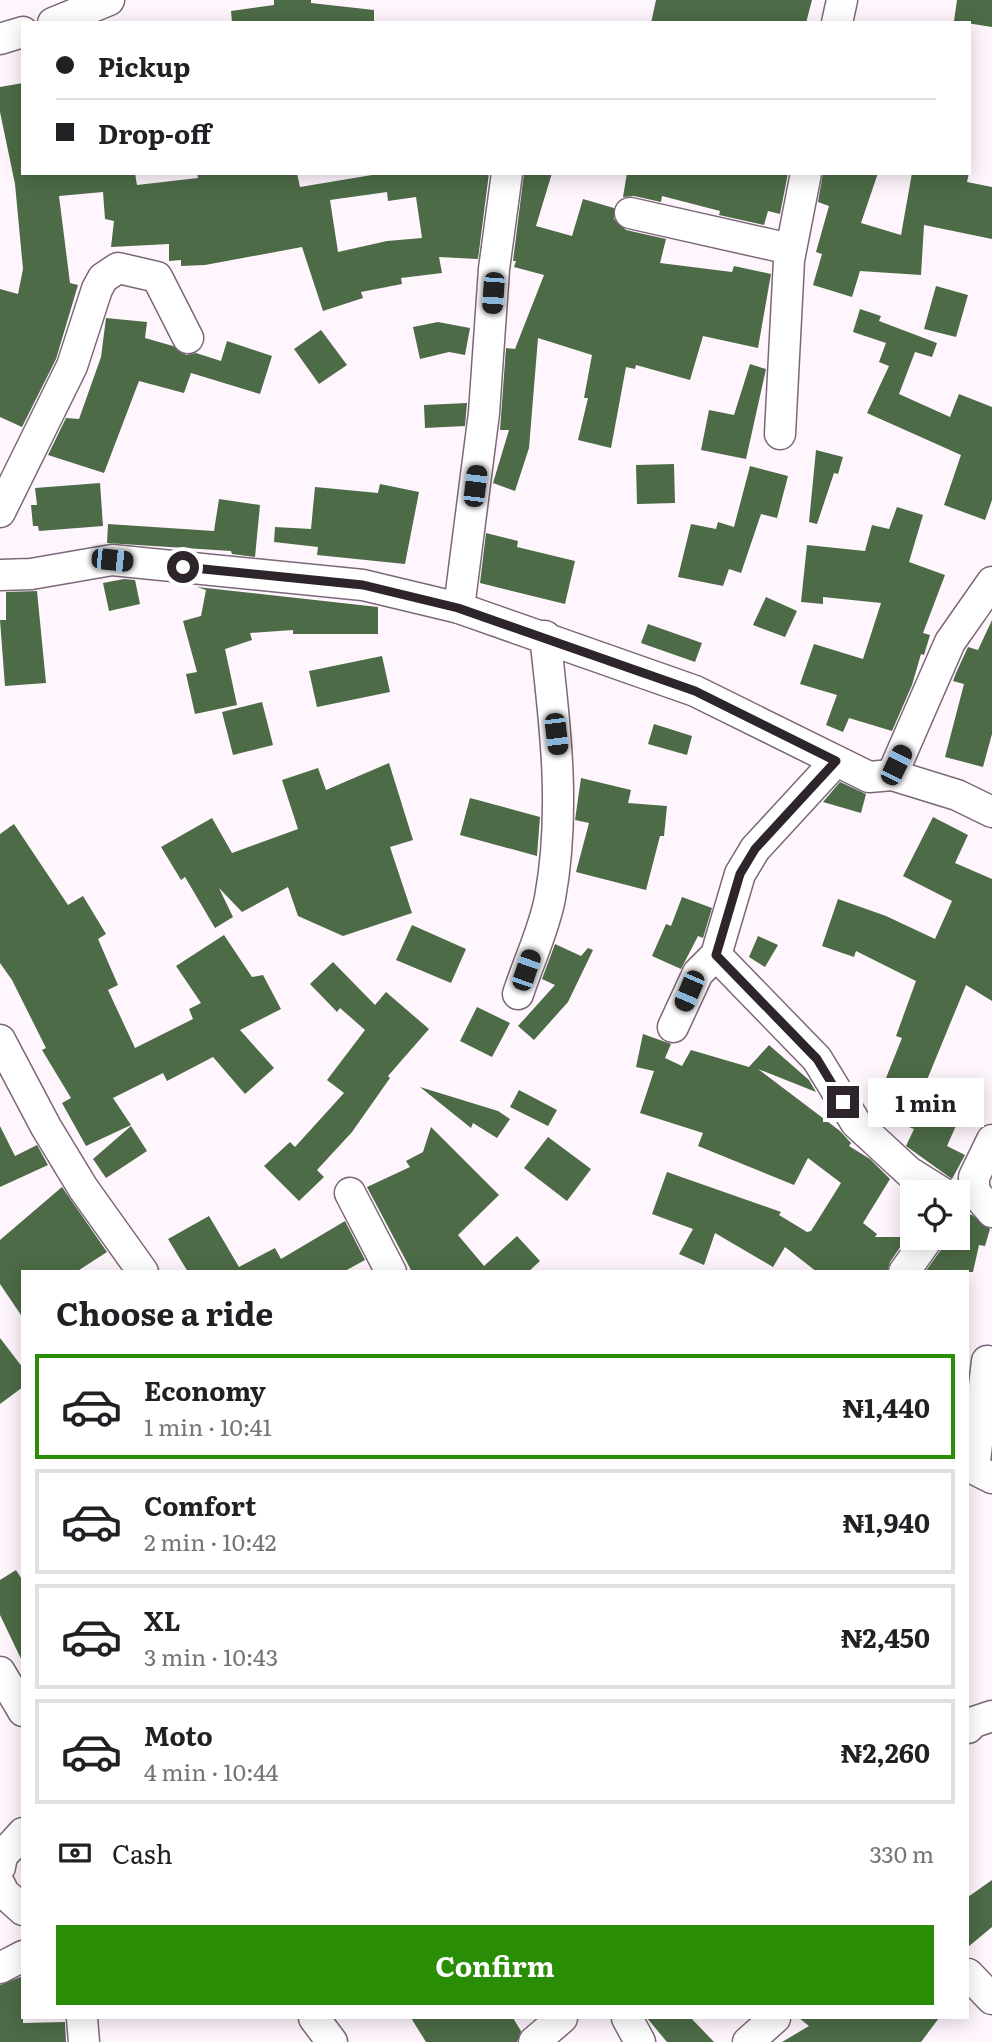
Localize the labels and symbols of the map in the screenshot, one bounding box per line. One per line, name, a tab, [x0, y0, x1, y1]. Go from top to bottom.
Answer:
car	[482, 271, 505, 315]
car	[463, 464, 488, 508]
car	[91, 547, 134, 573]
route start	[167, 551, 199, 583]
car	[544, 712, 569, 756]
car	[878, 742, 915, 788]
car	[510, 947, 543, 993]
car	[672, 968, 707, 1014]
callout: 1 min	[868, 1078, 983, 1126]
route end	[827, 1086, 859, 1118]

